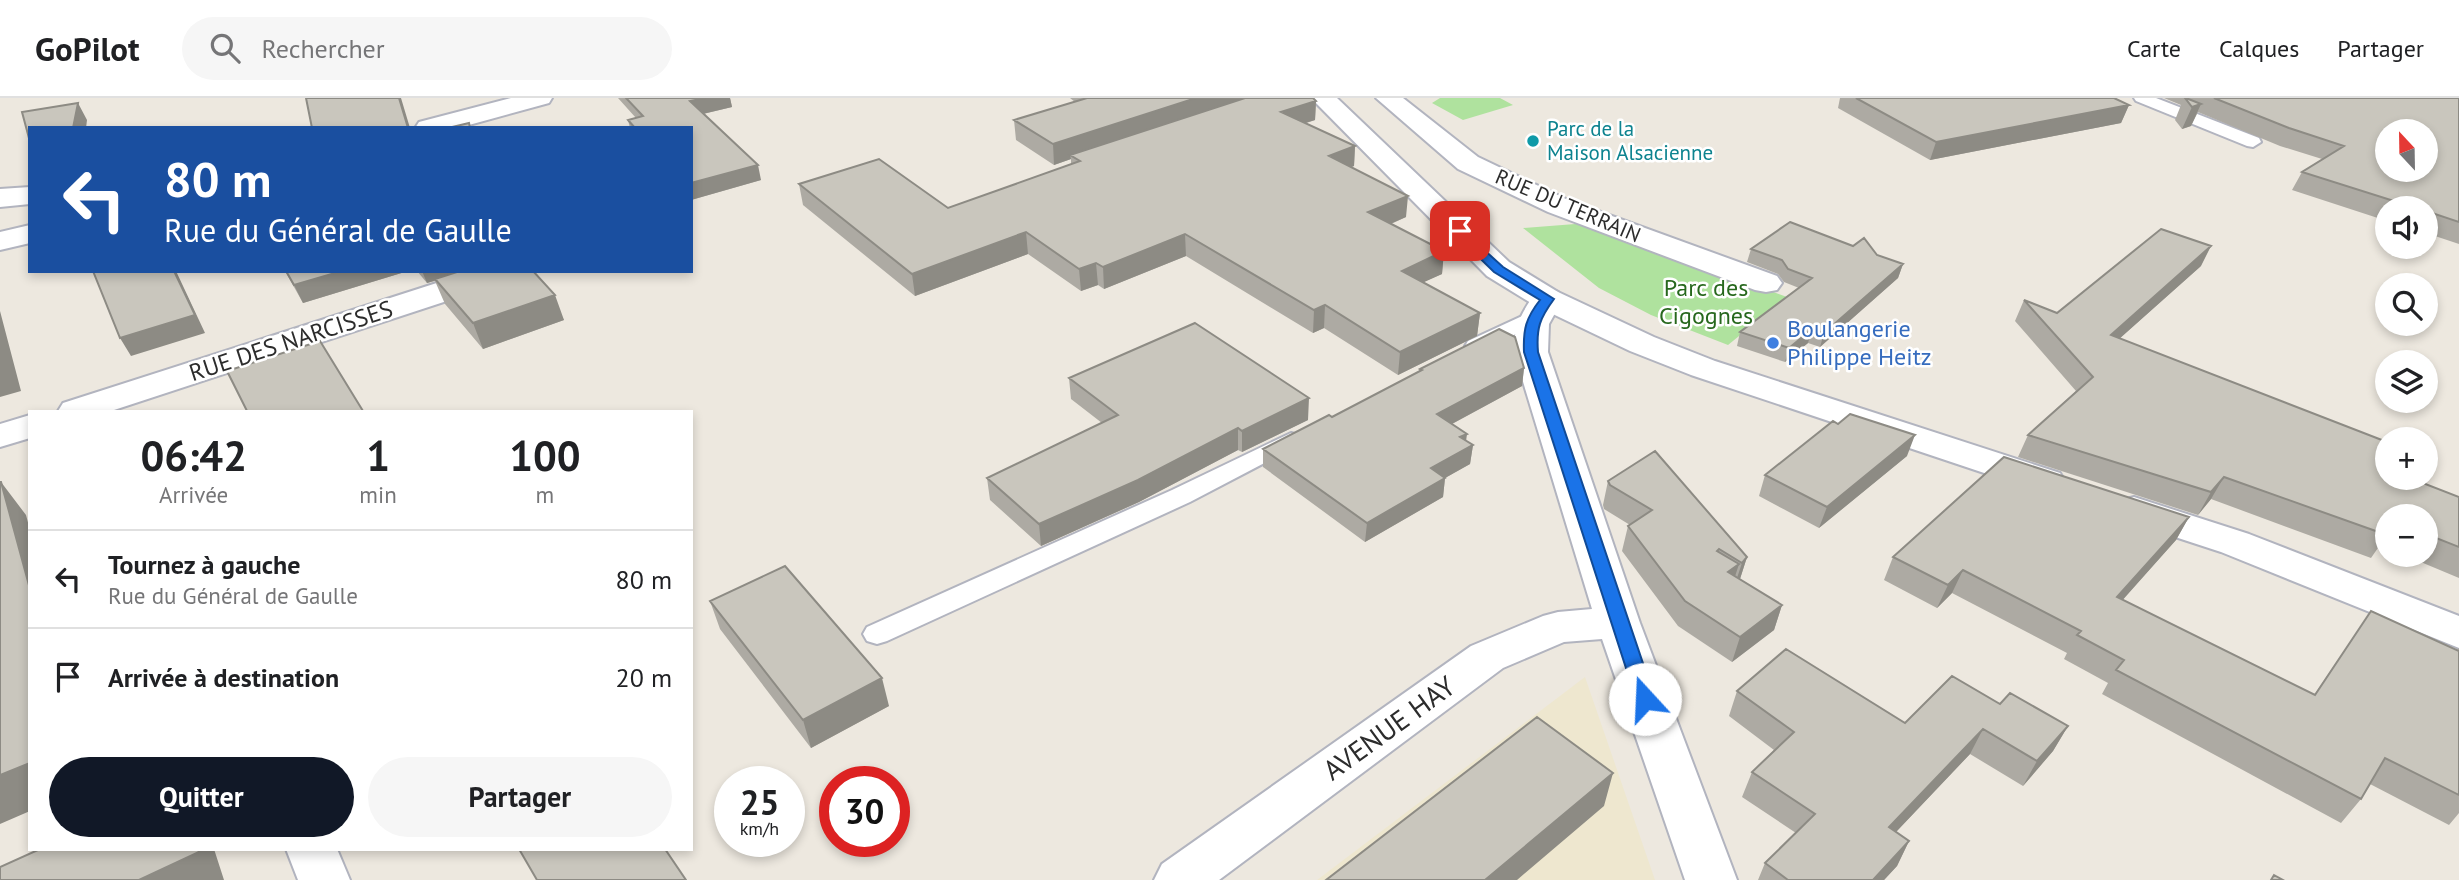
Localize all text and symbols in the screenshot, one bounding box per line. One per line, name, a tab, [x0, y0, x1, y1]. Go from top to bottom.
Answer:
search box	[182, 17, 672, 80]
text: GoPilot	[35, 27, 140, 70]
icon: search	[206, 29, 244, 67]
text: Rechercher	[262, 32, 385, 65]
text: Carte	[2127, 33, 2181, 64]
text: Calques	[2219, 33, 2299, 64]
text: Partager	[2337, 33, 2424, 64]
place label: Parc de la Maison Alsacienne	[1547, 115, 1713, 166]
north arrow	[2375, 119, 2438, 182]
map controls	[2375, 119, 2438, 567]
marker: Parc de la Maison Alsacienne	[1525, 133, 1541, 149]
text: 80 m	[164, 147, 271, 211]
icon: left	[49, 154, 140, 245]
street label: RUE DU TERRAIN	[1491, 163, 1645, 248]
button: sound	[2375, 196, 2438, 259]
pin	[1430, 201, 1490, 261]
text: Rue du Général de Gaulle	[164, 209, 512, 251]
icon: arrive	[1441, 212, 1479, 250]
park label: Parc des Cigognes	[1659, 272, 1753, 331]
button: search	[2375, 273, 2438, 336]
street label: RUE DES NARCISSES	[185, 293, 397, 388]
place label: Boulangerie Philippe Heitz	[1787, 313, 1932, 372]
marker: Boulangerie Philippe Heitz	[1765, 335, 1781, 351]
button: layers	[2375, 350, 2438, 413]
button: +	[2375, 427, 2438, 490]
text: 06:42	[140, 428, 247, 483]
text: 1	[366, 428, 390, 483]
text: 100	[509, 428, 581, 483]
text: Arrivée	[159, 480, 228, 509]
text: min	[359, 480, 397, 509]
text: m	[536, 480, 554, 509]
button: −	[2375, 504, 2438, 567]
text: Tournez à gauche	[108, 548, 300, 581]
icon: left	[49, 560, 87, 598]
text: 80 m	[616, 563, 672, 596]
text: Rue du Général de Gaulle	[108, 581, 358, 610]
icon: arrive	[49, 658, 87, 696]
text: Arrivée à destination	[108, 661, 339, 694]
text: 20 m	[616, 661, 672, 694]
position arrow	[1608, 662, 1682, 736]
street label: AVENUE HAY	[1315, 667, 1462, 788]
button: Quitter	[49, 757, 354, 837]
button: Partager	[368, 757, 672, 837]
speed limit sign: 30	[819, 766, 910, 857]
text: 25	[740, 779, 779, 825]
text: km/h	[740, 817, 779, 840]

